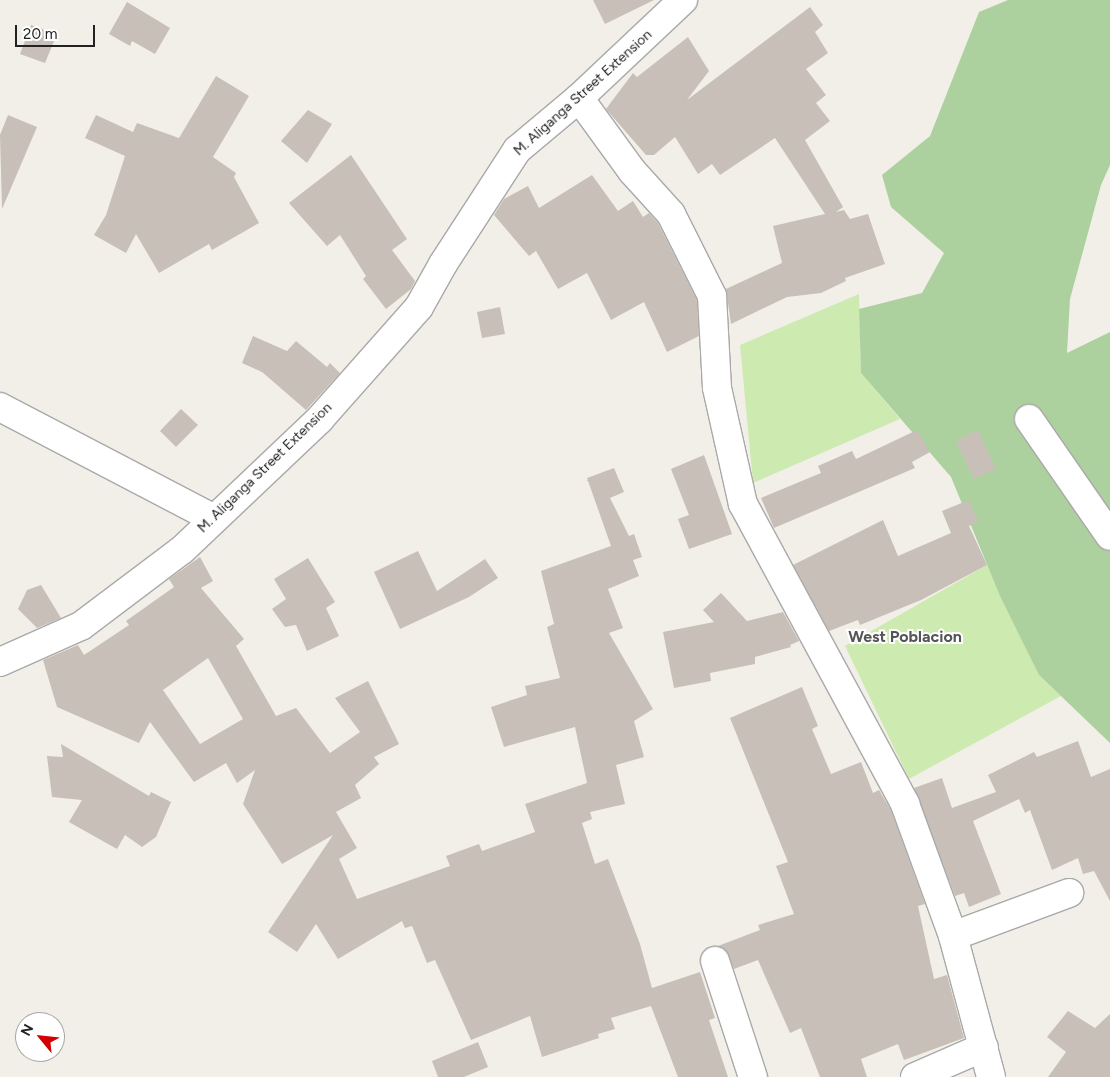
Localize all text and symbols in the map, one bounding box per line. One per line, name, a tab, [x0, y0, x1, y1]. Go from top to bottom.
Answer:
scale bar	[18, 15, 98, 47]
text: 20 m	[23, 25, 57, 43]
street label: M. Aliganga Street Extension	[510, 27, 656, 159]
street label: M. Aliganga Street Extension	[194, 399, 336, 537]
district label: West Poblacion	[848, 627, 962, 647]
north arrow	[15, 1012, 65, 1062]
text: N	[17, 1021, 37, 1039]

